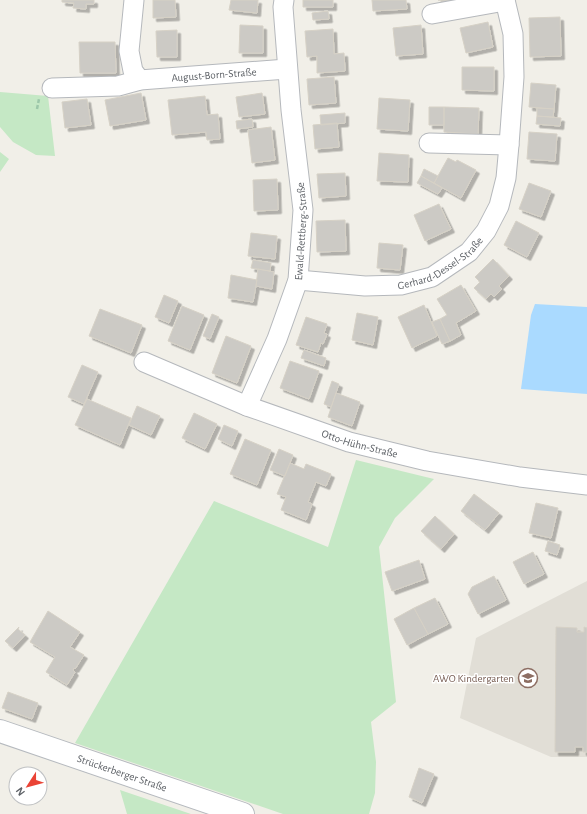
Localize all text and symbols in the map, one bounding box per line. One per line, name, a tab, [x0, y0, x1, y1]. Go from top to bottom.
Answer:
street label: August-Born-Straße	[171, 66, 257, 83]
street label: Ewald-Rettberg-Straße	[293, 182, 309, 280]
street label: Gerhard-Dessel-Straße	[398, 234, 485, 291]
street label: Otto-Hühn-Straße	[320, 427, 399, 459]
school or university icon: AWO Kindergarten	[517, 667, 539, 689]
place label: AWO Kindergarten	[433, 673, 514, 684]
street label: Strückerberger Straße	[76, 752, 168, 793]
north arrow	[8, 766, 48, 806]
text: N	[14, 785, 27, 798]

